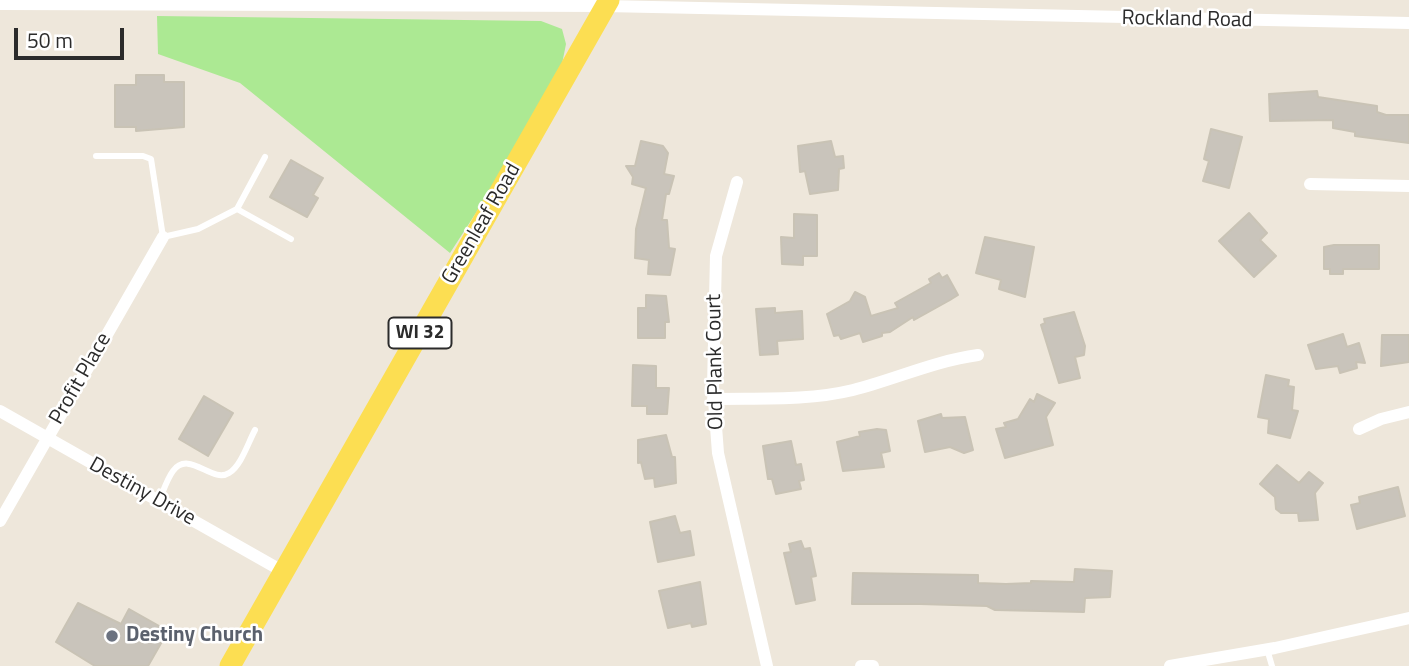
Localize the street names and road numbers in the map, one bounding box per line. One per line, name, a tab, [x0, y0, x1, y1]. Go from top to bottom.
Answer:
street label: Rockland Road	[1121, 6, 1253, 34]
street label: Greenleaf Road	[437, 159, 527, 289]
street label: Old Plank Court	[702, 294, 730, 430]
road number: WI 32	[388, 318, 452, 348]
street label: Profit Place	[45, 329, 117, 429]
street label: Destiny Drive	[84, 452, 200, 532]

